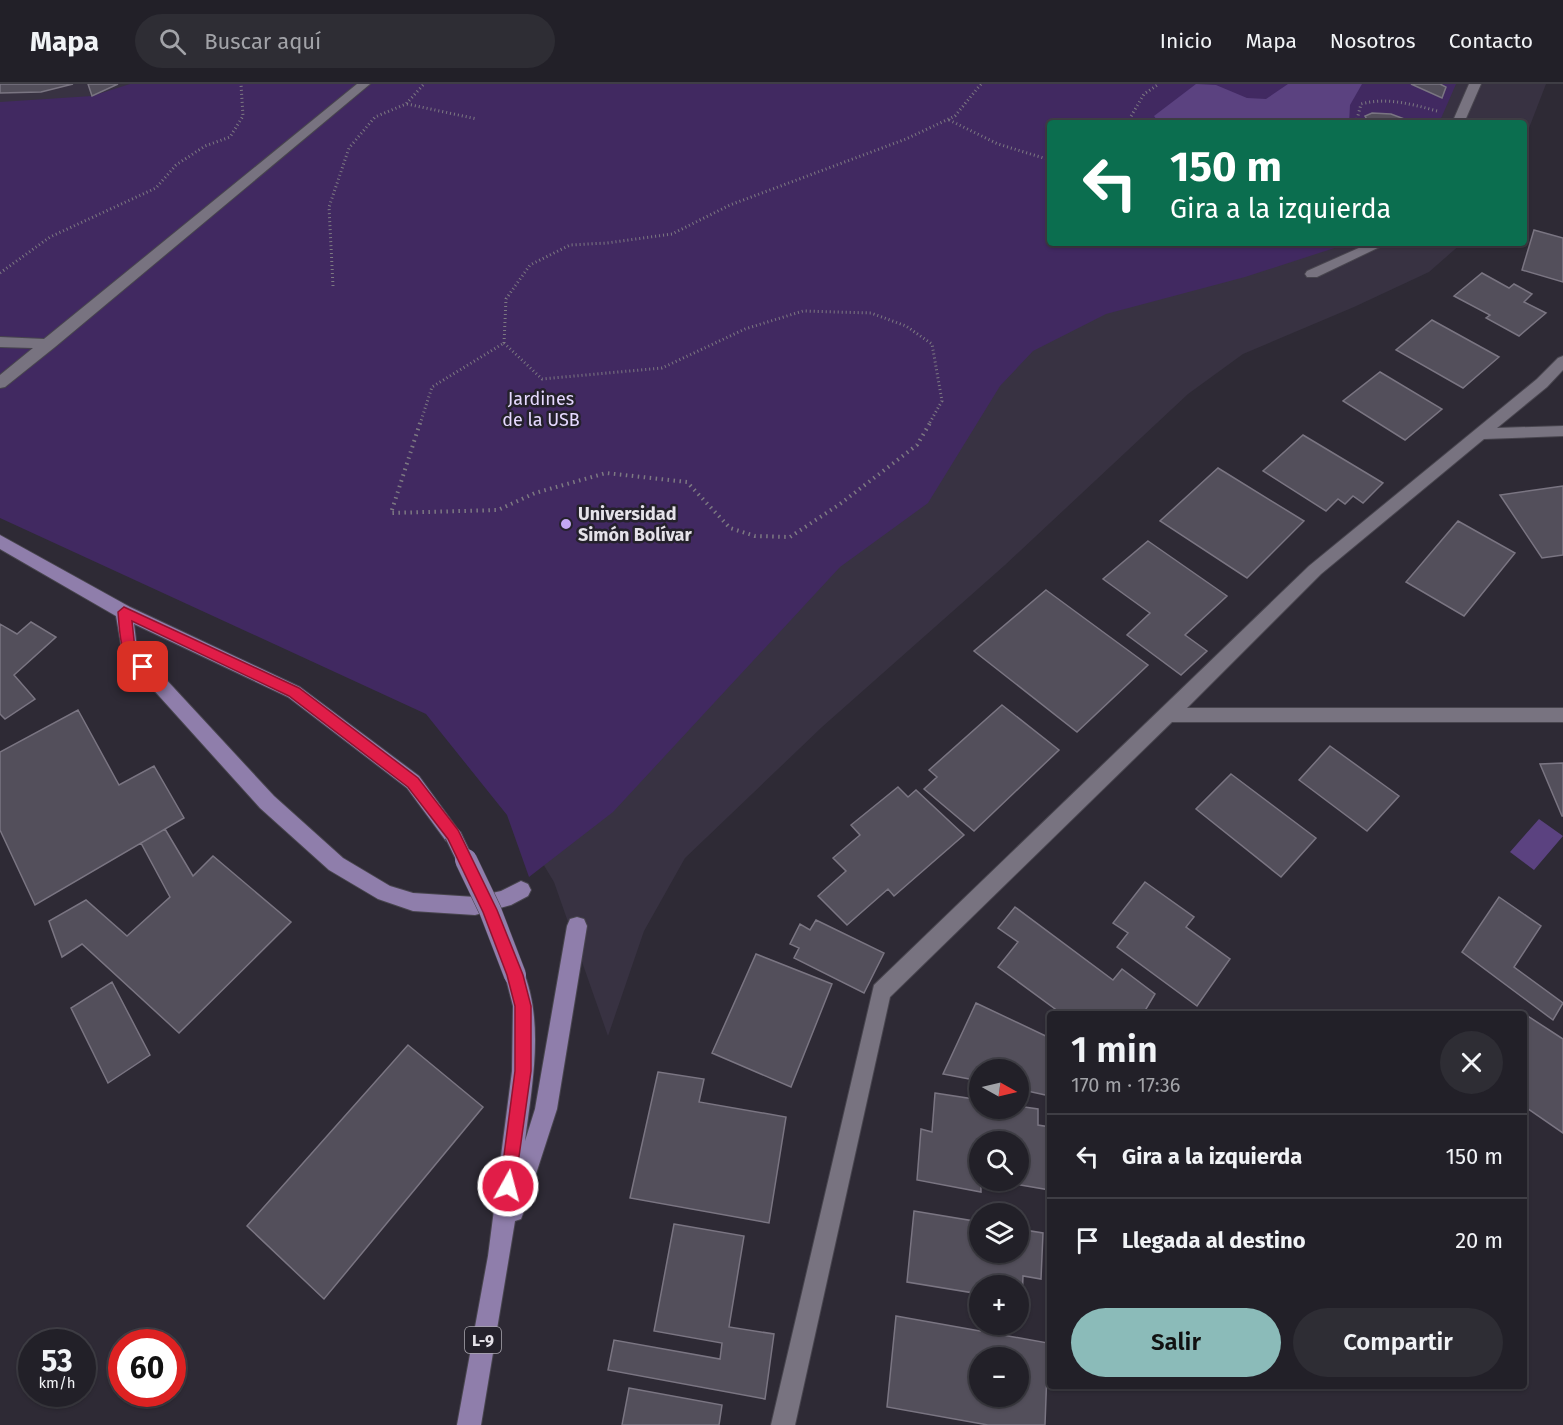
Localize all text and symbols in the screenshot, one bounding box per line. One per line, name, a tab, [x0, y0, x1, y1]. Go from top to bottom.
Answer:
search box	[135, 14, 555, 68]
text: Mapa	[30, 25, 99, 58]
icon: search	[156, 25, 189, 58]
text: Buscar aquí	[204, 28, 321, 55]
text: Inicio	[1160, 28, 1212, 54]
text: Mapa	[1245, 28, 1297, 54]
text: Nosotros	[1330, 28, 1416, 54]
text: Contacto	[1449, 28, 1533, 54]
text: 150 m	[1170, 142, 1282, 192]
icon: left	[1071, 144, 1149, 222]
text: Gira a la izquierda	[1170, 193, 1391, 225]
park label: Jardines de la USB	[502, 388, 580, 431]
place label: Universidad Simón Bolívar	[578, 503, 692, 546]
marker: Universidad Simón Bolívar	[559, 517, 573, 531]
pin	[117, 641, 168, 692]
icon: arrive	[126, 650, 159, 683]
text: 1 min	[1071, 1028, 1158, 1072]
button: close	[1440, 1031, 1503, 1094]
north arrow	[969, 1059, 1029, 1119]
map controls	[969, 1059, 1029, 1407]
text: 170 m · 17:36	[1071, 1073, 1180, 1097]
button: search	[969, 1131, 1029, 1191]
icon: left	[1071, 1140, 1104, 1173]
text: Gira a la izquierda	[1122, 1143, 1302, 1170]
text: 150 m	[1445, 1143, 1503, 1170]
position arrow	[476, 1154, 540, 1218]
button: layers	[969, 1203, 1029, 1263]
icon: arrive	[1071, 1224, 1104, 1257]
text: Llegada al destino	[1122, 1227, 1306, 1254]
text: 20 m	[1455, 1227, 1503, 1254]
button: +	[969, 1275, 1029, 1335]
button: Salir	[1071, 1308, 1281, 1377]
button: Compartir	[1293, 1308, 1503, 1377]
road number: L-9	[465, 1327, 501, 1353]
speed limit sign: 60	[108, 1329, 186, 1407]
text: 53	[41, 1343, 73, 1379]
button: −	[969, 1347, 1029, 1407]
text: km/h	[38, 1374, 76, 1392]

